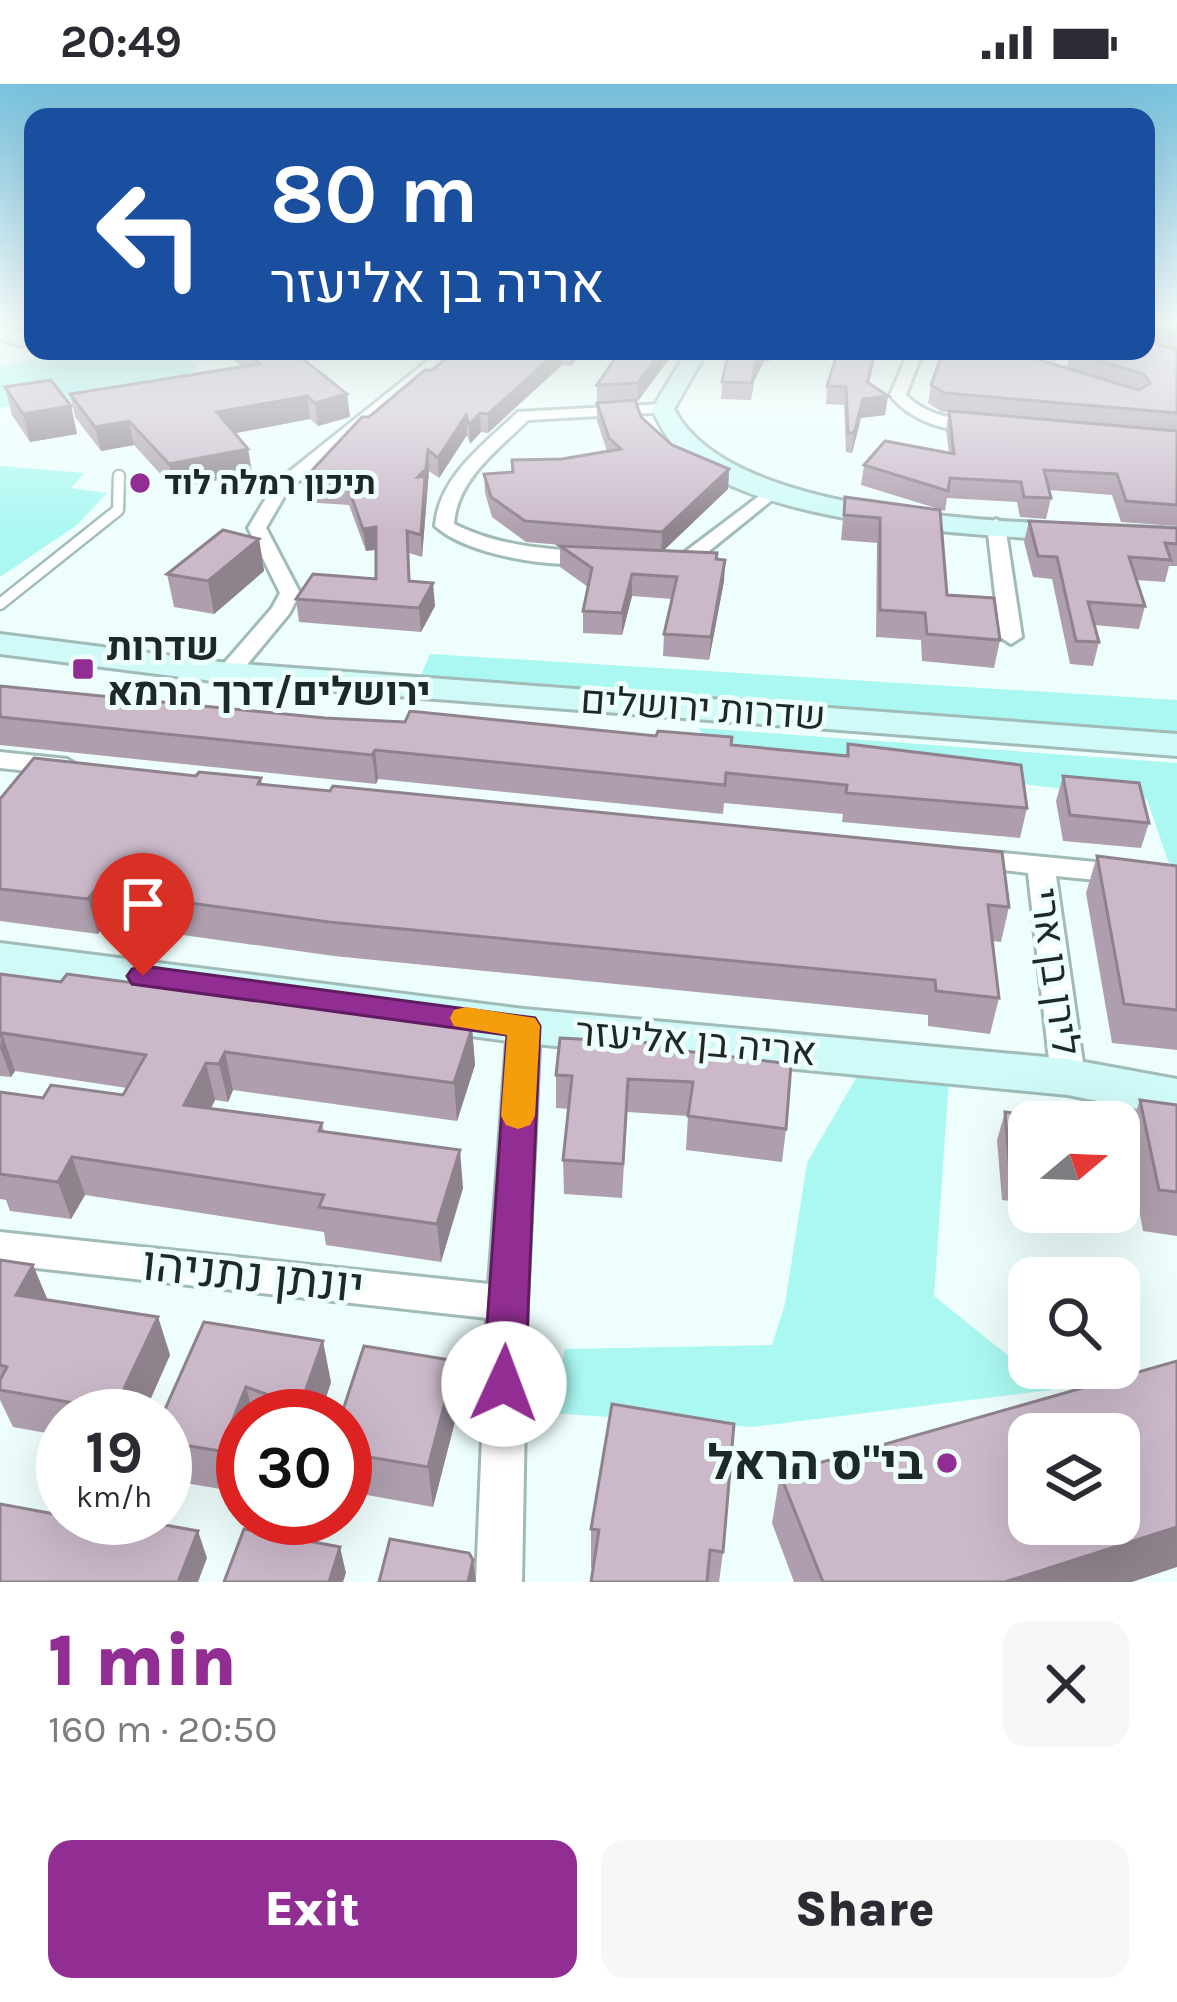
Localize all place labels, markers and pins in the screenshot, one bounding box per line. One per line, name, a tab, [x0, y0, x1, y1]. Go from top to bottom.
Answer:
place label: תיכון רמלה לוד	[164, 464, 376, 502]
marker: תיכון רמלה לוד	[127, 470, 153, 496]
place label: שדרות ירושלים/דרך הרמא	[107, 624, 431, 715]
marker: שדרות ירושלים/דרך הרמא	[70, 656, 96, 682]
pin	[92, 853, 194, 976]
place label: בי"ס הראל	[707, 1435, 923, 1491]
marker: בי"ס הראל	[934, 1450, 960, 1476]

